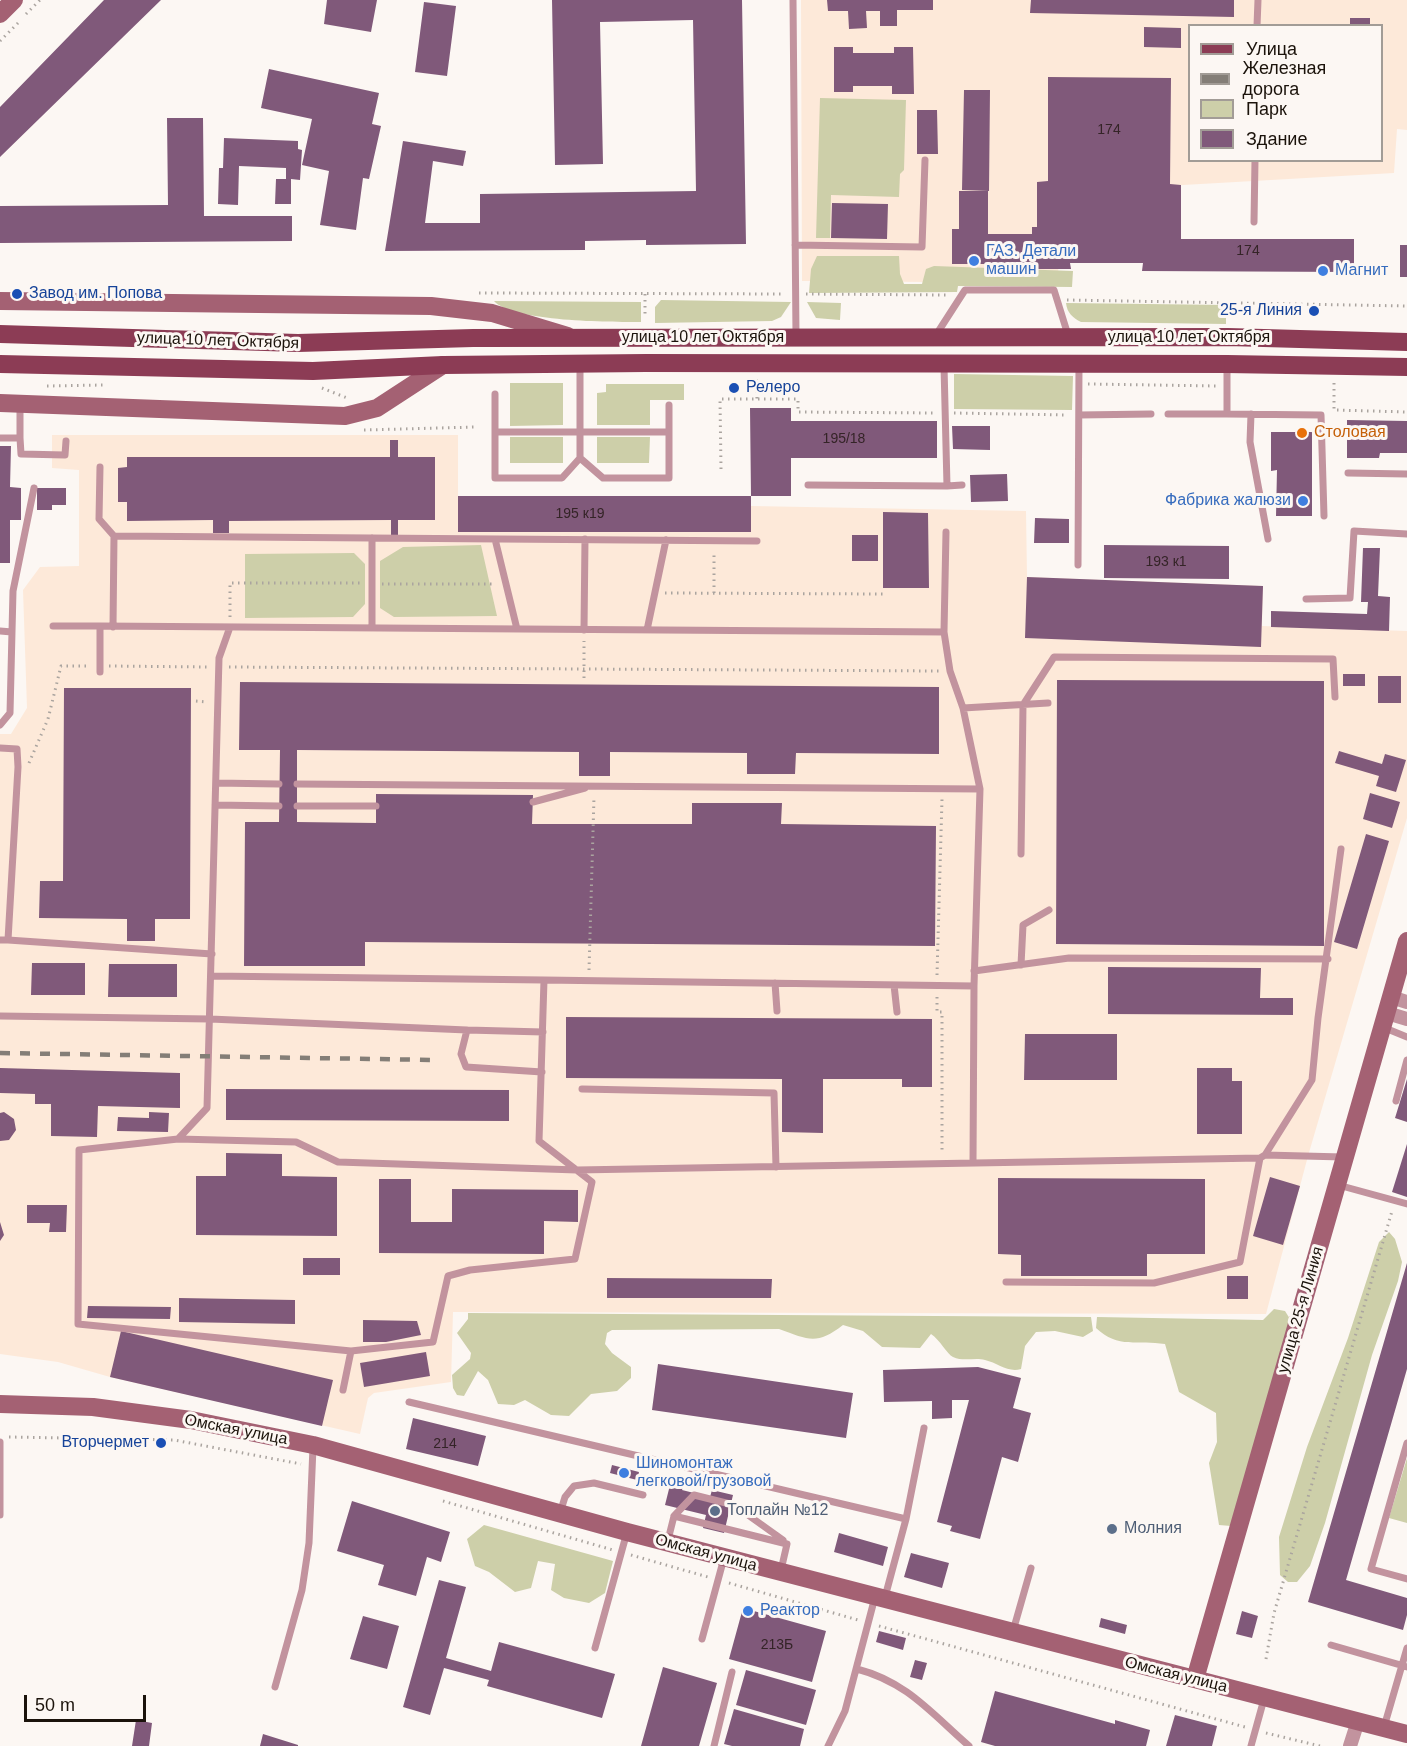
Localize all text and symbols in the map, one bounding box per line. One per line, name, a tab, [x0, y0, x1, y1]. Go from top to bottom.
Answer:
legend	[1188, 24, 1383, 162]
text: Улица	[1246, 39, 1297, 59]
text: Железная дорога	[1242, 58, 1326, 99]
text: Парк	[1246, 99, 1287, 119]
house number: 174	[1097, 122, 1121, 138]
text: Здание	[1246, 129, 1307, 149]
place label: ГАЗ. Детали машин	[986, 242, 1076, 280]
house number: 174	[1236, 243, 1260, 259]
marker: ГАЗ. Детали машин	[967, 254, 981, 268]
place label: Магнит	[1335, 261, 1388, 281]
marker: Магнит	[1316, 264, 1330, 278]
place label: Завод им. Попова	[29, 284, 162, 304]
marker: Завод им. Попова	[10, 287, 24, 301]
place label: 25-я Линия	[1220, 301, 1302, 321]
marker: 25-я Линия	[1307, 304, 1321, 318]
street label: улица 10 лет Октября	[622, 328, 784, 348]
street label: улица 10 лет Октября	[1108, 328, 1270, 348]
street label: улица 10 лет Октября	[137, 329, 299, 353]
place label: Релеро	[746, 378, 800, 398]
marker: Релеро	[727, 381, 741, 395]
place label: Столовая	[1314, 423, 1386, 443]
marker: Столовая	[1295, 426, 1309, 440]
house number: 195/18	[823, 431, 865, 447]
place label: Фабрика жалюзи	[1165, 491, 1291, 511]
marker: Фабрика жалюзи	[1296, 494, 1310, 508]
house number: 195 к19	[556, 506, 604, 522]
house number: 193 к1	[1145, 554, 1187, 570]
street label: улица 25-я Линия	[1274, 1245, 1328, 1375]
street label: Омская улица	[183, 1411, 289, 1449]
place label: Вторчермет	[61, 1433, 149, 1453]
marker: Вторчермет	[154, 1436, 168, 1450]
house number: 214	[433, 1436, 457, 1452]
place label: Шиномонтаж легковой/грузовой	[636, 1454, 772, 1492]
marker: Шиномонтаж легковой/грузовой	[617, 1466, 631, 1480]
place label: Топлайн №12	[727, 1501, 828, 1521]
marker: Топлайн №12	[708, 1504, 722, 1518]
place label: Молния	[1124, 1519, 1182, 1539]
marker: Молния	[1105, 1522, 1119, 1536]
street label: Омская улица	[653, 1530, 759, 1576]
place label: Реактор	[760, 1601, 820, 1621]
marker: Реактор	[741, 1604, 755, 1618]
house number: 213Б	[761, 1637, 793, 1653]
street label: Омская улица	[1123, 1653, 1229, 1697]
scale bar	[27, 1683, 148, 1721]
text: 50 m	[35, 1695, 75, 1715]

